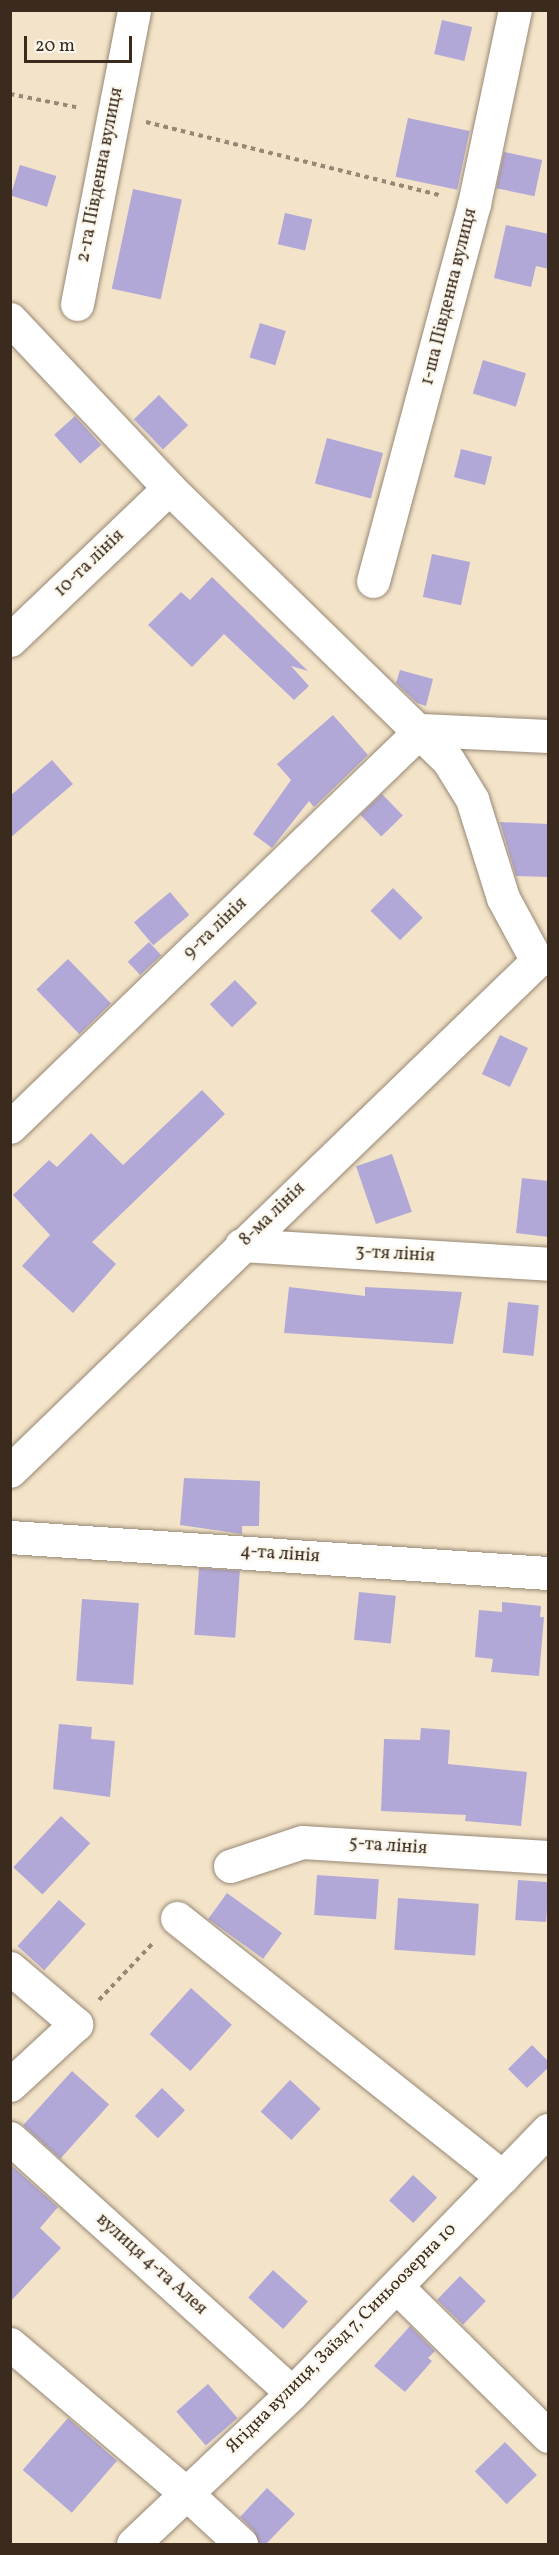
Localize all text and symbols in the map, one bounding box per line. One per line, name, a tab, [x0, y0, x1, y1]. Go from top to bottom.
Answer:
scale bar	[27, 24, 135, 62]
text: 20 m	[35, 34, 75, 59]
street label: 2-га Південна вулиця	[73, 86, 129, 264]
street label: 1-ша Південна вулиця	[418, 206, 482, 388]
street label: 10-та лінія	[51, 526, 129, 602]
street label: 9-та лінія	[180, 894, 252, 964]
street label: 8-ма лінія	[236, 1179, 310, 1251]
street label: 3-тя лінія	[355, 1242, 435, 1268]
street label: 4-та лінія	[239, 1541, 321, 1569]
street label: 5-та лінія	[348, 1833, 428, 1861]
street label: вулиця 4-та Алея	[91, 2210, 211, 2320]
street label: Ягідна вулиця, Заїзд 7, Синьоозерна 10	[222, 2219, 462, 2459]

